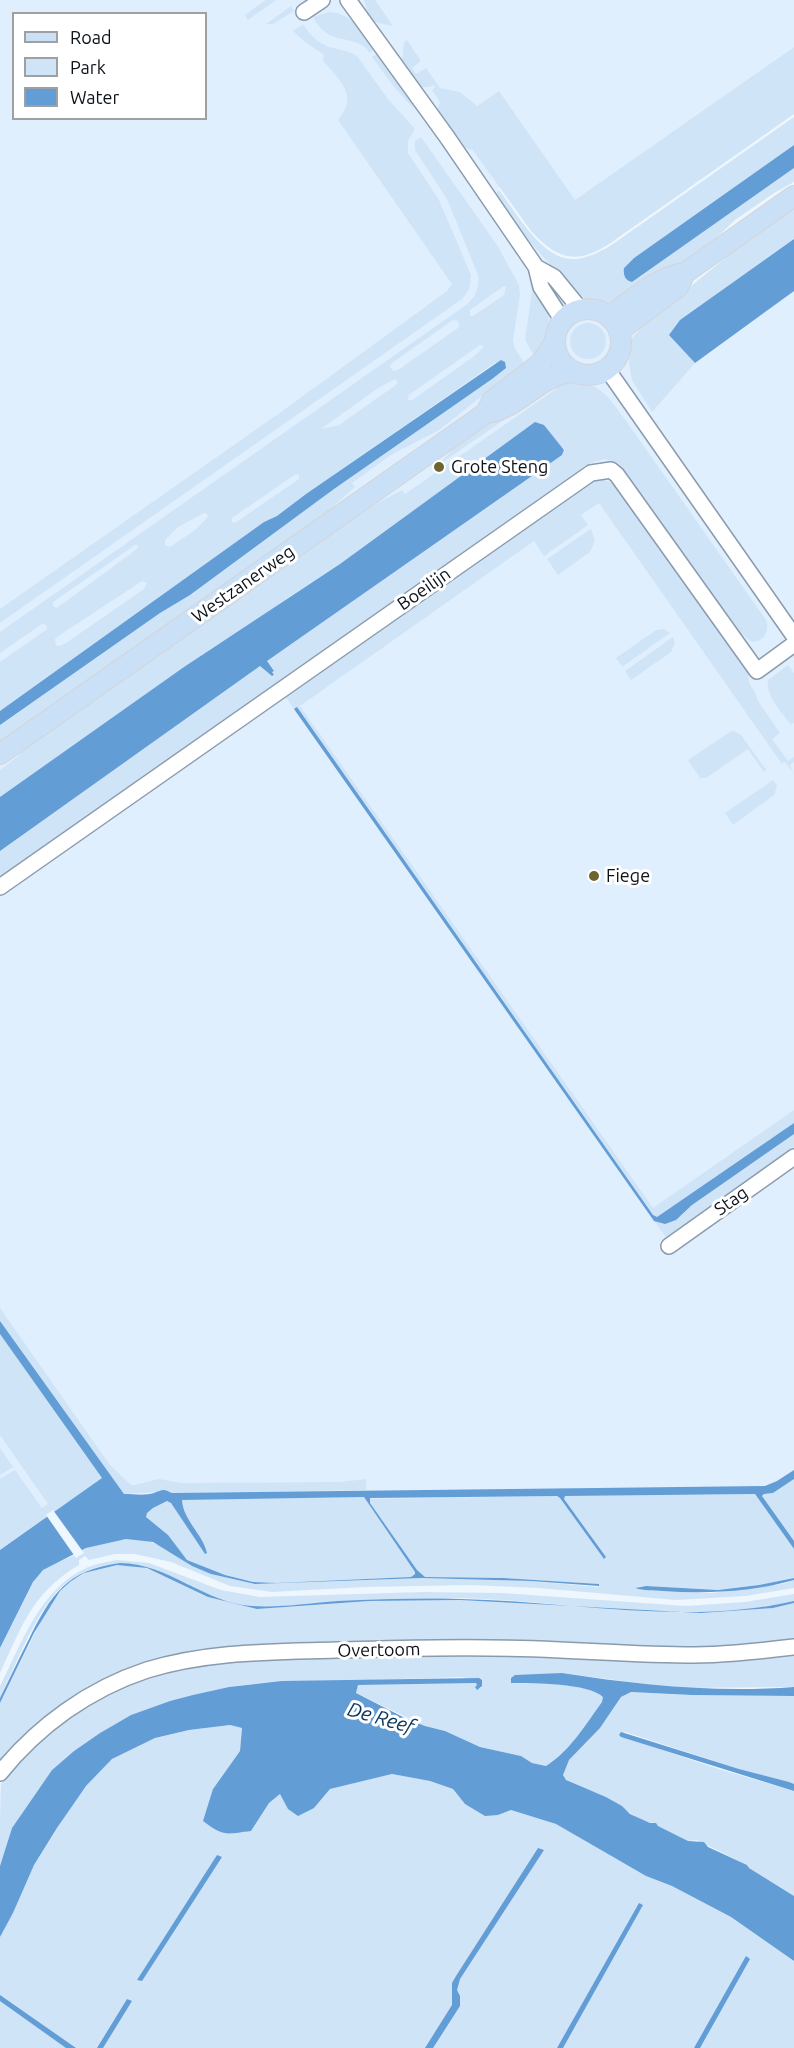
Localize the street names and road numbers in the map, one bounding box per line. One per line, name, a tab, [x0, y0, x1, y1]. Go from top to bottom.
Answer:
street label: Westzanerweg	[188, 541, 298, 627]
street label: Boeilijn	[393, 563, 455, 615]
street label: Stag	[710, 1182, 752, 1220]
street label: Overtoom	[337, 1638, 421, 1662]

